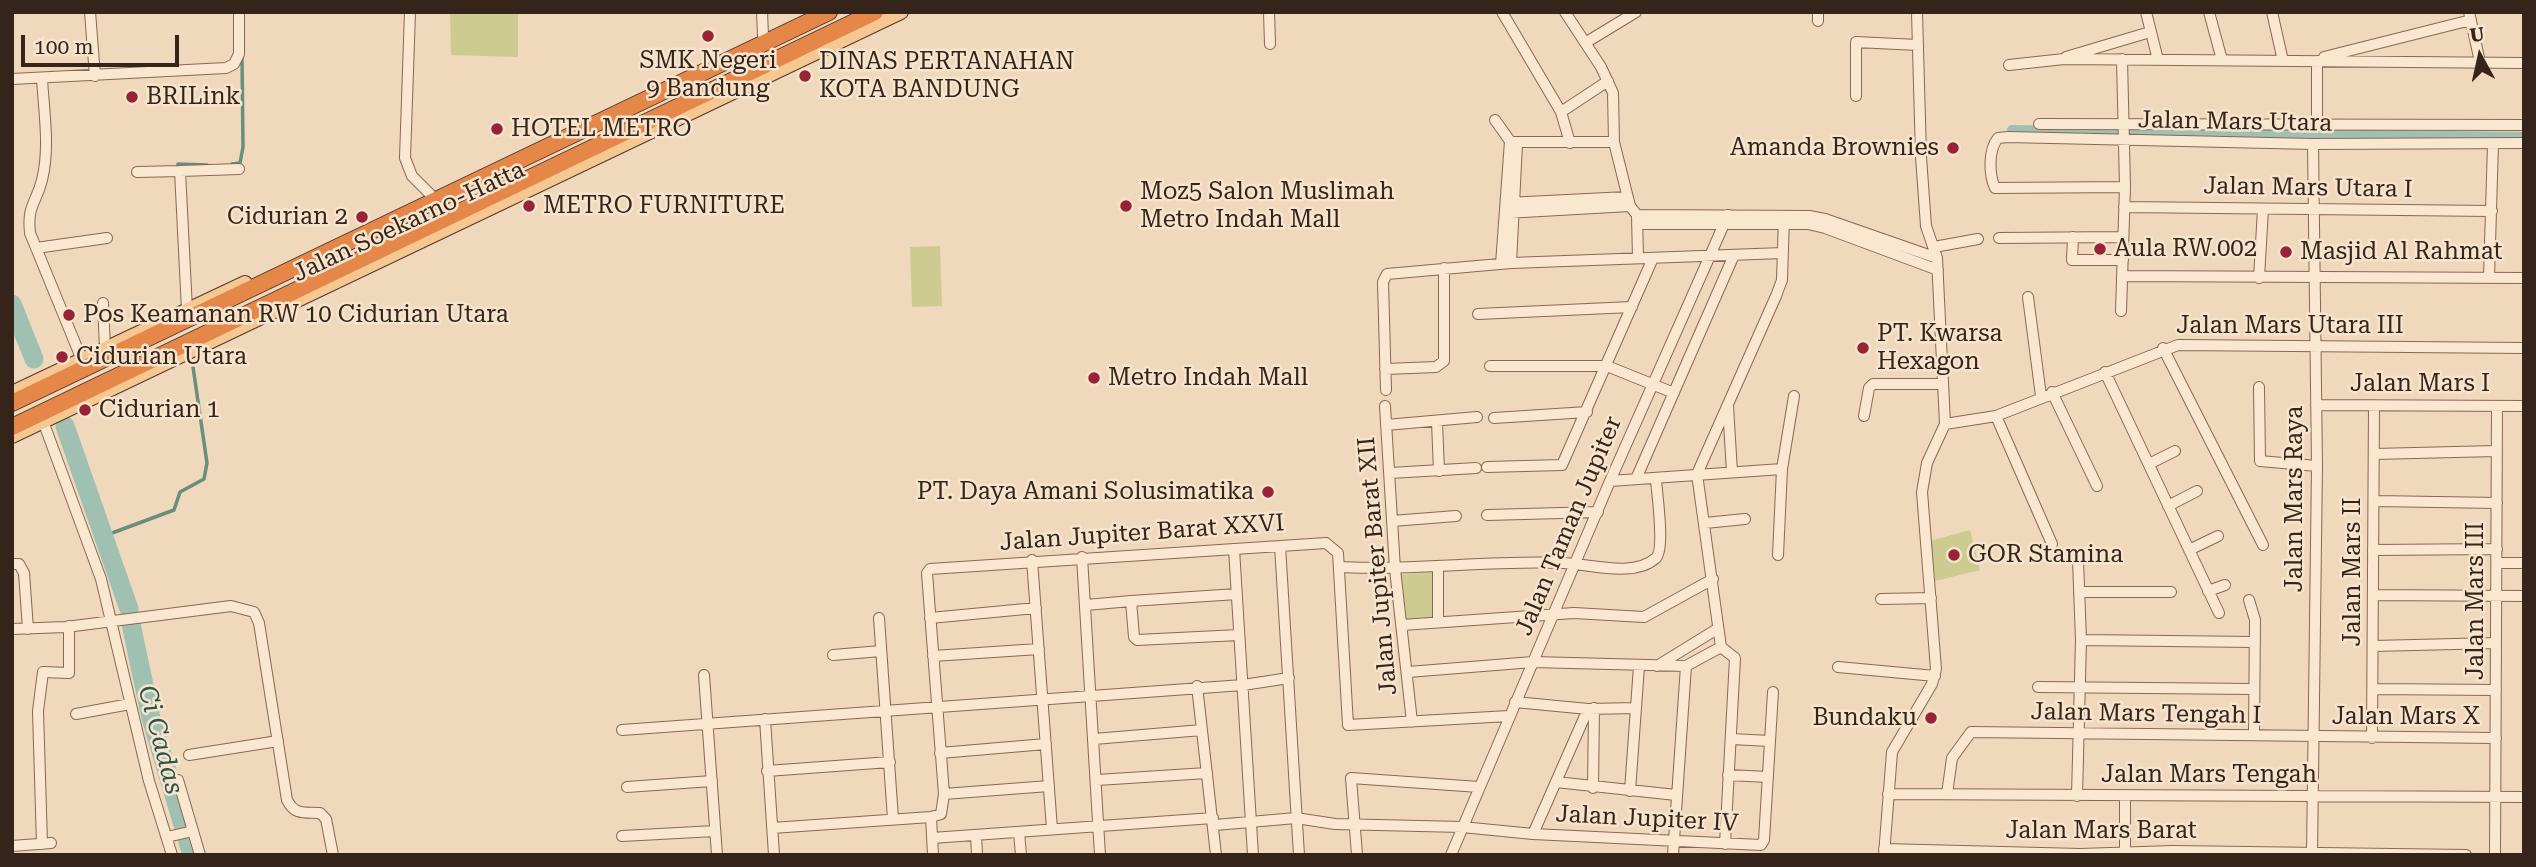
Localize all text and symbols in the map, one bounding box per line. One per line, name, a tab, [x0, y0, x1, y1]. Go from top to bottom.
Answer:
scale bar	[24, 21, 182, 65]
north arrow	[2445, 21, 2515, 91]
text: U	[2468, 22, 2486, 47]
marker: SMK Negeri 9 Bandung	[700, 28, 716, 44]
text: 100 m	[34, 35, 94, 59]
place label: SMK Negeri 9 Bandung	[639, 47, 777, 103]
place label: DINAS PERTANAHAN KOTA BANDUNG	[819, 48, 1074, 104]
marker: DINAS PERTANAHAN KOTA BANDUNG	[797, 68, 813, 84]
place label: BRILink	[146, 83, 241, 111]
marker: BRILink	[124, 89, 140, 105]
street label: Jalan Mars Utara	[2138, 106, 2332, 138]
place label: HOTEL METRO	[511, 115, 692, 143]
marker: HOTEL METRO	[489, 121, 505, 137]
place label: Amanda Brownies	[1730, 134, 1939, 162]
marker: Amanda Brownies	[1945, 140, 1961, 156]
street label: Jalan Soekarno-Hatta	[288, 156, 530, 288]
street label: Jalan Mars Utara I	[2203, 172, 2413, 204]
place label: Moz5 Salon Muslimah Metro Indah Mall	[1140, 178, 1395, 234]
place label: METRO FURNITURE	[543, 192, 785, 220]
marker: METRO FURNITURE	[521, 198, 537, 214]
marker: Moz5 Salon Muslimah Metro Indah Mall	[1118, 198, 1134, 214]
place label: Cidurian 2	[227, 203, 348, 231]
marker: Cidurian 2	[354, 209, 370, 225]
place label: Aula RW.002	[2114, 235, 2257, 263]
place label: Masjid Al Rahmat	[2300, 238, 2502, 266]
marker: Aula RW.002	[2092, 241, 2108, 257]
marker: Masjid Al Rahmat	[2278, 244, 2294, 260]
place label: Pos Keamanan RW 10 Cidurian Utara	[83, 301, 509, 329]
marker: Pos Keamanan RW 10 Cidurian Utara	[61, 307, 77, 323]
street label: Jalan Mars Utara III	[2176, 312, 2404, 340]
place label: PT. Kwarsa Hexagon	[1877, 320, 2003, 376]
marker: PT. Kwarsa Hexagon	[1855, 340, 1871, 356]
place label: Cidurian Utara	[76, 343, 247, 371]
marker: Cidurian Utara	[54, 349, 70, 365]
place label: Metro Indah Mall	[1108, 364, 1308, 392]
marker: Metro Indah Mall	[1086, 370, 1102, 386]
street label: Jalan Mars I	[2350, 370, 2490, 398]
place label: Cidurian 1	[99, 396, 220, 424]
marker: Cidurian 1	[77, 402, 93, 418]
street label: Jalan Mars Raya	[2281, 406, 2309, 592]
street label: Jalan Taman Jupiter	[1510, 412, 1628, 640]
street label: Jalan Jupiter Barat XII	[1352, 436, 1404, 696]
place label: PT. Daya Amani Solusimatika	[917, 478, 1254, 506]
marker: PT. Daya Amani Solusimatika	[1260, 484, 1276, 500]
street label: Jalan Mars II	[2339, 498, 2367, 646]
street label: Jalan Jupiter Barat XXVI	[999, 509, 1285, 557]
street label: Jalan Mars III	[2462, 522, 2490, 680]
place label: GOR Stamina	[1968, 541, 2123, 569]
marker: GOR Stamina	[1946, 547, 1962, 563]
water label: Ci Cadas	[131, 682, 189, 798]
street label: Jalan Mars Tengah I	[2030, 698, 2262, 730]
street label: Jalan Mars X	[2332, 703, 2480, 731]
place label: Bundaku	[1812, 704, 1917, 732]
marker: Bundaku	[1923, 710, 1939, 726]
street label: Jalan Mars Tengah	[2101, 761, 2317, 789]
street label: Jalan Jupiter IV	[1555, 800, 1739, 838]
street label: Jalan Mars Barat	[2005, 817, 2197, 845]

